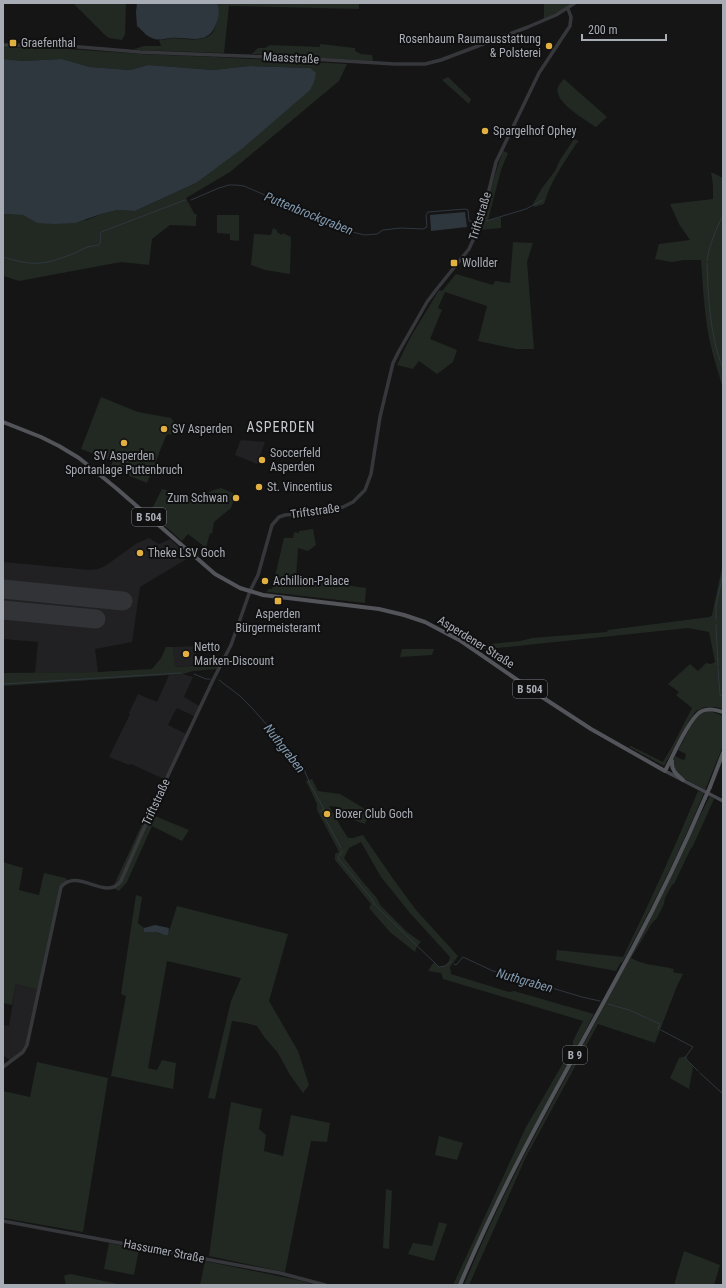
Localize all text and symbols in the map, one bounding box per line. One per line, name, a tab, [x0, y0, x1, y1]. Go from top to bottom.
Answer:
scale bar	[582, 16, 666, 42]
text: 200 m	[588, 23, 618, 37]
place label: Rosenbaum Raumausstattung & Polsterei	[399, 32, 541, 60]
place label: Graefenthal	[21, 36, 76, 50]
marker: Graefenthal	[8, 38, 18, 48]
marker: Rosenbaum Raumausstattung & Polsterei	[544, 41, 554, 51]
street label: Maasstraße	[263, 50, 320, 66]
place label: Spargelhof Ophey	[493, 124, 577, 138]
marker: Spargelhof Ophey	[480, 126, 490, 136]
water label: Puttenbrockgraben	[262, 189, 355, 238]
street label: Triftstraße	[466, 190, 494, 242]
place label: Wollder	[462, 256, 498, 270]
marker: Wollder	[449, 258, 459, 268]
district label: ASPERDEN	[246, 419, 316, 435]
place label: SV Asperden	[172, 422, 233, 436]
marker: SV Asperden	[159, 424, 169, 434]
marker: SV Asperden Sportanlage Puttenbruch	[119, 438, 129, 448]
place label: Soccerfeld Asperden	[270, 446, 321, 474]
place label: SV Asperden Sportanlage Puttenbruch	[65, 449, 183, 477]
marker: Soccerfeld Asperden	[257, 455, 267, 465]
place label: St. Vincentius	[267, 480, 333, 494]
marker: St. Vincentius	[254, 482, 264, 492]
place label: Zum Schwan	[167, 491, 228, 505]
marker: Zum Schwan	[231, 493, 241, 503]
street label: Triftstraße	[289, 501, 341, 521]
road number: B 504	[132, 508, 166, 526]
place label: Theke LSV Goch	[148, 546, 225, 560]
marker: Theke LSV Goch	[135, 548, 145, 558]
place label: Achillion-Palace	[273, 574, 349, 588]
marker: Achillion-Palace	[260, 576, 270, 586]
marker: Asperden Bürgermeisteramt	[273, 596, 283, 606]
place label: Asperden Bürgermeisteramt	[236, 607, 321, 635]
street label: Asperdener Straße	[435, 613, 517, 671]
place label: Netto Marken-Discount	[194, 640, 274, 668]
marker: Netto Marken-Discount	[181, 649, 191, 659]
road number: B 504	[513, 680, 547, 698]
water label: Nuthgraben	[261, 721, 308, 776]
street label: Triftstraße	[139, 776, 173, 827]
place label: Boxer Club Goch	[335, 807, 413, 821]
marker: Boxer Club Goch	[322, 809, 332, 819]
water label: Nuthgraben	[495, 965, 555, 996]
road number: B 9	[563, 1046, 587, 1064]
street label: Hassumer Straße	[122, 1236, 206, 1266]

